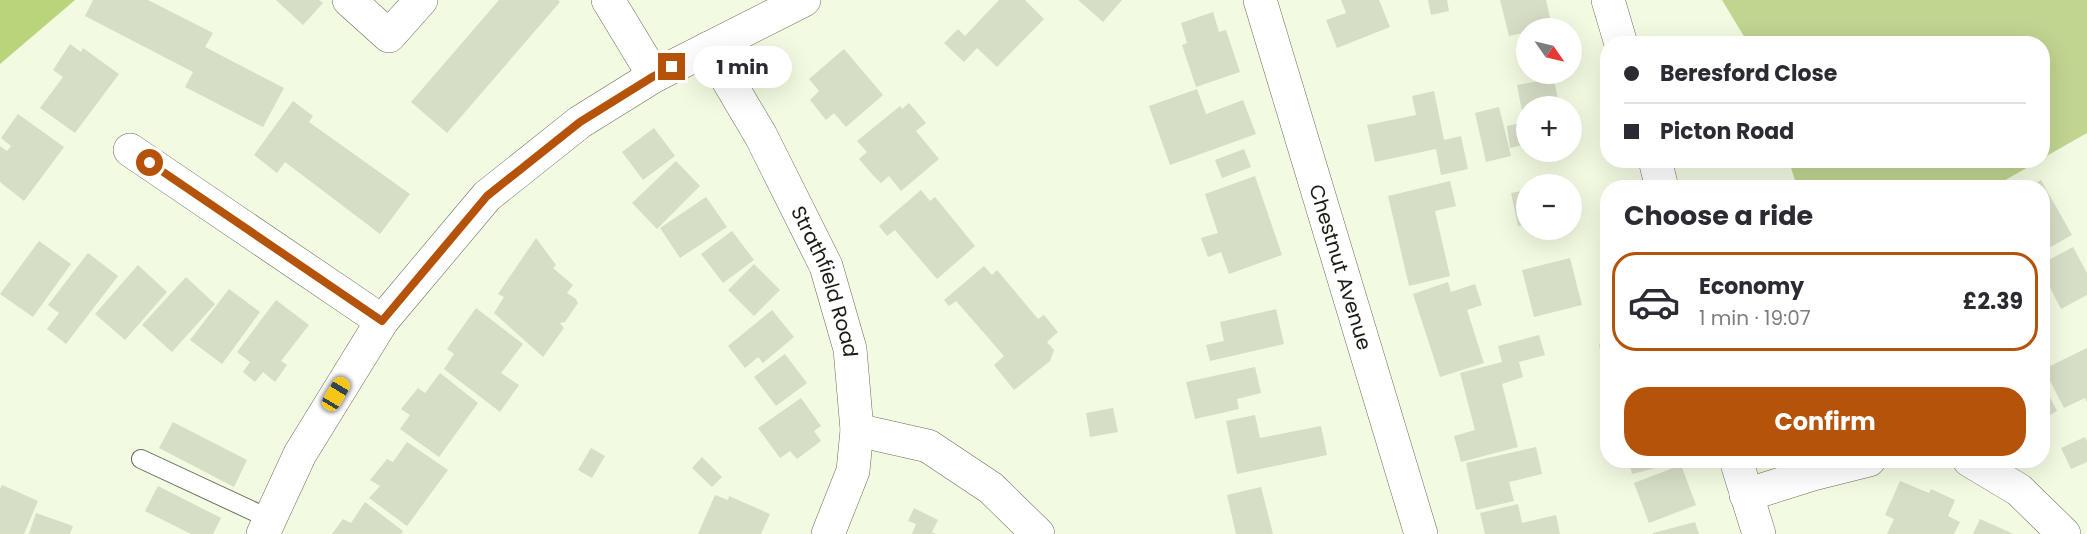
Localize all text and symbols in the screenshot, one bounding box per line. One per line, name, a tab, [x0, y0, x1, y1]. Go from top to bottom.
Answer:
north arrow	[1516, 18, 1582, 84]
map controls	[1516, 18, 1582, 240]
callout: 1 min	[693, 46, 792, 88]
route end	[658, 53, 685, 80]
text: 1 min	[716, 53, 769, 81]
text: Beresford Close	[1660, 58, 1837, 89]
button: +	[1516, 96, 1582, 162]
text: Picton Road	[1660, 116, 1794, 147]
route start	[136, 149, 163, 176]
button: −	[1516, 174, 1582, 240]
street label: Chestnut Avenue	[1302, 181, 1379, 353]
text: Choose a ride	[1624, 197, 1813, 234]
street label: Strathfield Road	[784, 201, 865, 358]
text: Economy	[1699, 271, 1804, 302]
icon: car	[1627, 275, 1681, 329]
text: £2.39	[1963, 286, 2023, 317]
text: 1 min · 19:07	[1699, 304, 1811, 332]
car	[319, 374, 353, 414]
button: Confirm	[1624, 387, 2026, 456]

